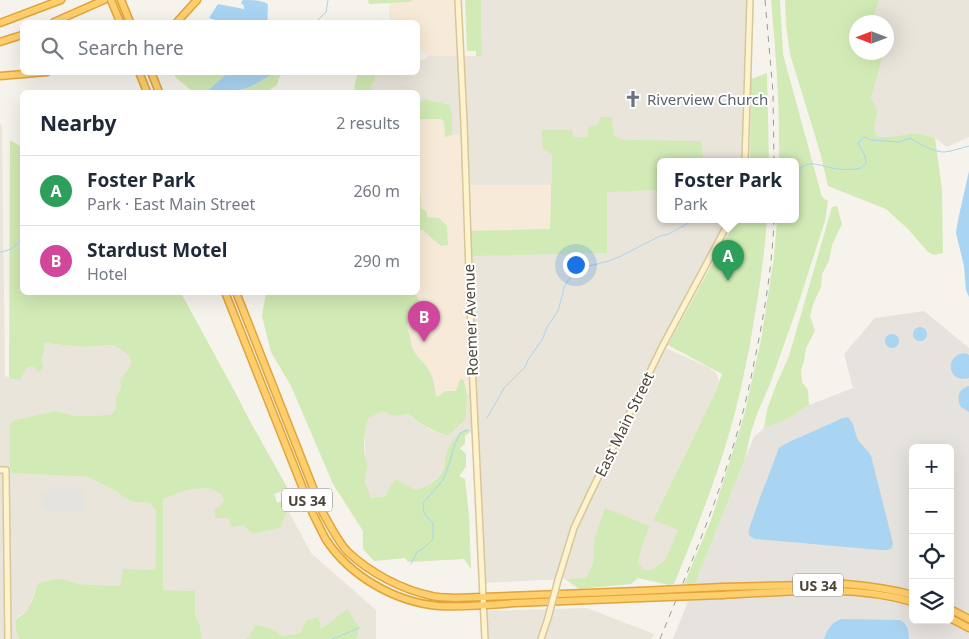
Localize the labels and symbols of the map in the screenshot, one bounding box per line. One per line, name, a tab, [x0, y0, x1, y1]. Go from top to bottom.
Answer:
north arrow	[849, 15, 894, 60]
church icon: Riverview Church	[623, 89, 643, 109]
place label: Riverview Church	[647, 89, 768, 109]
pin: A	[712, 240, 744, 281]
your location	[563, 252, 589, 278]
street label: Roemer Avenue	[458, 264, 482, 376]
pin: B	[408, 301, 440, 342]
street label: East Main Street	[590, 368, 658, 480]
road number: US 34	[282, 488, 332, 512]
road number: US 34	[793, 574, 843, 596]

